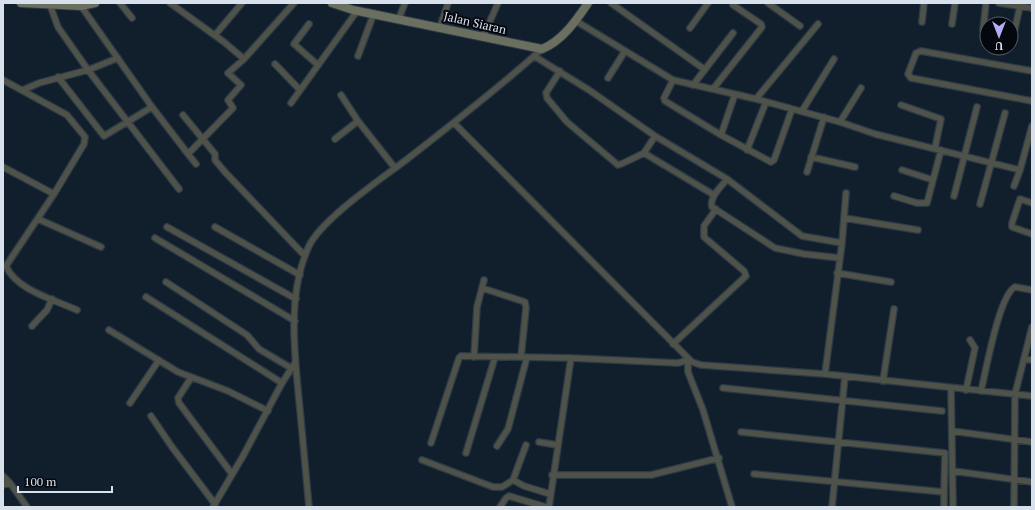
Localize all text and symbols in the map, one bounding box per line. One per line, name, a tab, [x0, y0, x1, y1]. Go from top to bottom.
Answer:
street label: Jalan Siaran	[442, 8, 508, 37]
north arrow	[979, 16, 1019, 56]
text: U	[995, 39, 1003, 53]
scale bar	[18, 468, 112, 494]
text: 100 m	[24, 474, 57, 489]

